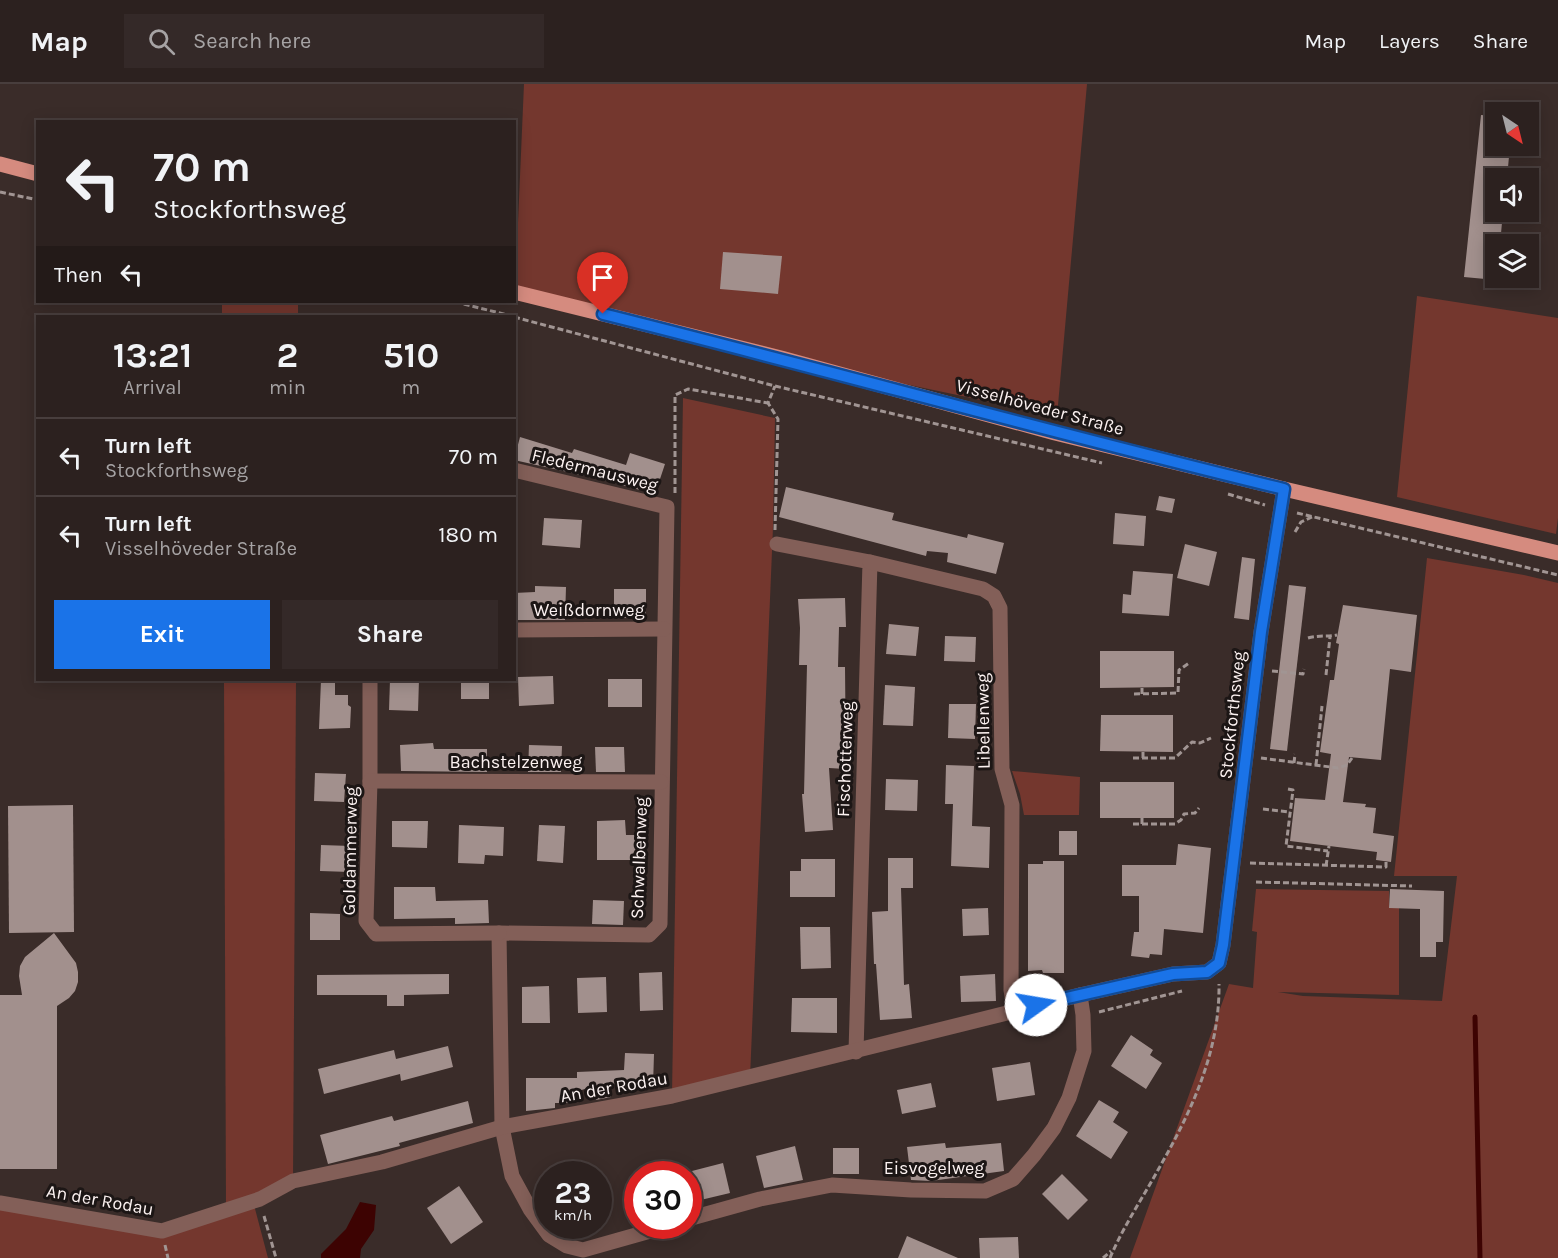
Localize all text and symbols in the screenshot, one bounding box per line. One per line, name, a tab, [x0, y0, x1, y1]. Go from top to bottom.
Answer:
search box	[124, 14, 544, 68]
text: Map	[30, 25, 88, 58]
icon: search	[145, 25, 178, 58]
text: Search here	[193, 28, 311, 54]
text: Map	[1304, 29, 1346, 53]
text: Layers	[1379, 29, 1440, 53]
text: Share	[1473, 29, 1528, 53]
north arrow	[1485, 102, 1539, 156]
map controls	[1485, 102, 1539, 288]
text: 70 m	[153, 142, 251, 192]
icon: left	[54, 144, 132, 222]
button: sound	[1485, 168, 1539, 222]
text: Stockforthsweg	[153, 193, 346, 225]
button: layers	[1485, 234, 1539, 288]
pin	[577, 252, 628, 314]
icon: left	[115, 258, 148, 291]
icon: arrive	[586, 261, 619, 294]
text: Then	[54, 262, 103, 288]
text: 13:21	[113, 334, 192, 376]
text: 2	[277, 334, 298, 376]
text: 510	[383, 334, 439, 376]
street label: Visselhöveder Straße	[954, 374, 1126, 440]
text: Arrival	[123, 376, 182, 399]
text: min	[269, 376, 306, 399]
text: m	[402, 376, 420, 399]
text: Turn left	[105, 433, 192, 459]
icon: left	[54, 441, 87, 474]
text: 70 m	[449, 444, 498, 470]
street label: Fledermausweg	[529, 444, 661, 496]
text: Stockforthsweg	[105, 459, 248, 482]
text: Turn left	[105, 511, 192, 537]
icon: left	[54, 519, 87, 552]
text: 180 m	[438, 522, 498, 548]
text: Visselhöveder Straße	[105, 537, 297, 560]
street label: Weißdornweg	[533, 599, 645, 621]
button: Exit	[54, 600, 270, 669]
button: Share	[282, 600, 498, 669]
street label: Stockforthsweg	[1214, 650, 1250, 780]
street label: Libellenweg	[971, 673, 995, 769]
street label: Fischotterweg	[832, 701, 858, 817]
street label: Bachstelzenweg	[450, 751, 582, 773]
street label: Goldammerweg	[338, 786, 362, 916]
street label: Schwalbenweg	[626, 797, 652, 919]
position arrow	[1004, 973, 1068, 1037]
street label: An der Rodau	[559, 1067, 669, 1107]
street label: Eisvogelweg	[884, 1157, 984, 1179]
speed limit sign: 30	[624, 1161, 702, 1239]
text: 23	[555, 1175, 591, 1211]
street label: An der Rodau	[45, 1180, 155, 1220]
text: km/h	[554, 1206, 592, 1224]

